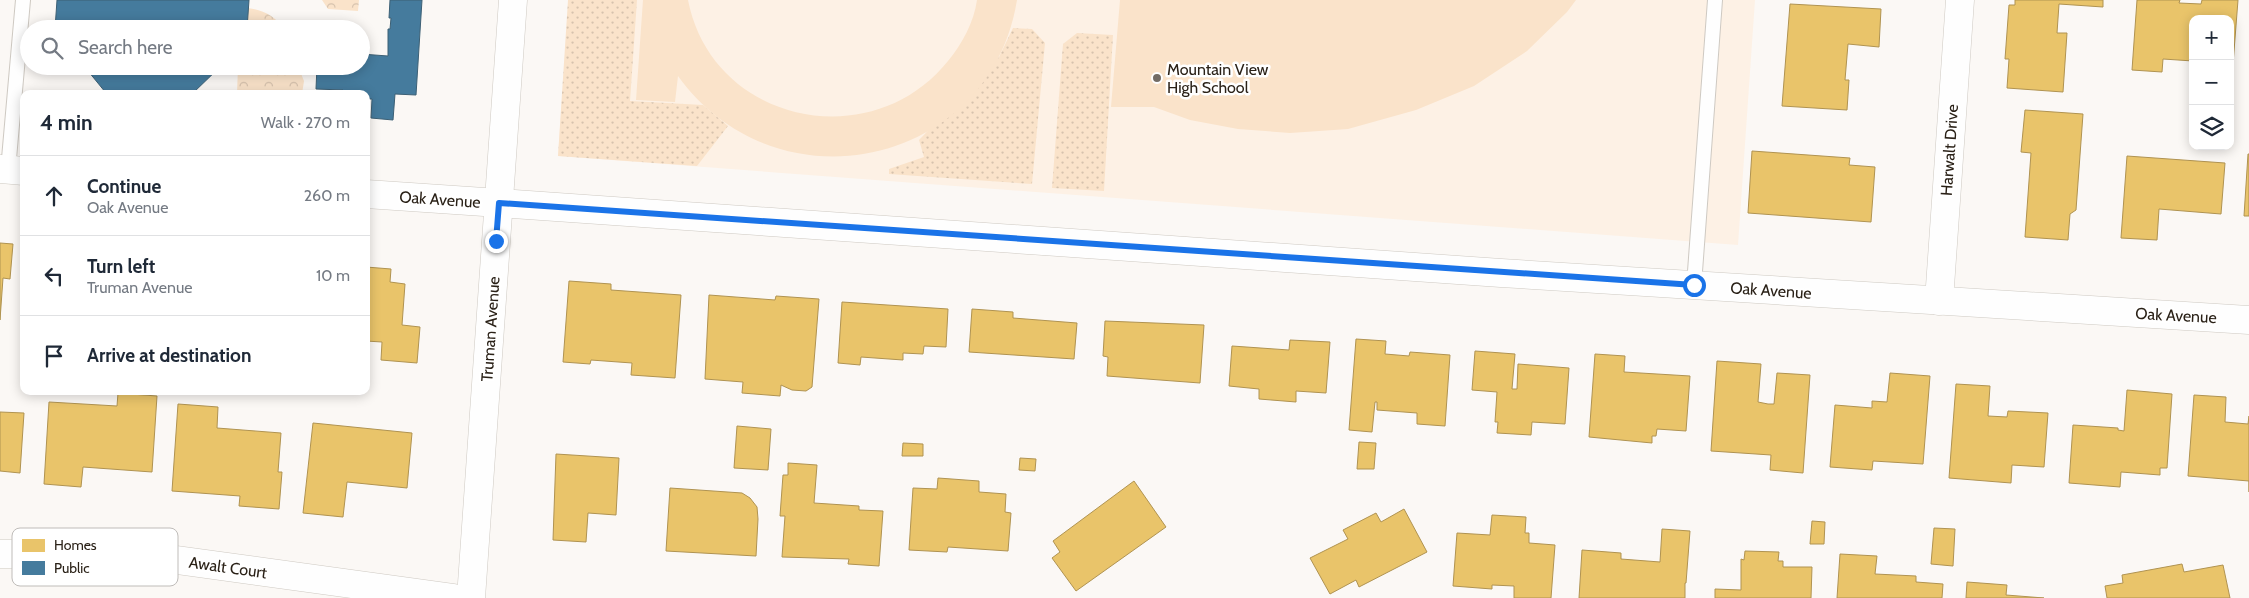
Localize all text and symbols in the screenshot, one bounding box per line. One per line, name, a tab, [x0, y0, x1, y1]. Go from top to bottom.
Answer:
map controls	[2189, 15, 2234, 150]
button: +	[2189, 15, 2234, 60]
search box	[20, 20, 370, 75]
icon: search	[38, 34, 66, 62]
text: Search here	[78, 36, 172, 59]
place label: Mountain View High School	[1167, 60, 1269, 97]
button: −	[2189, 60, 2234, 105]
marker: Mountain View High School	[1151, 72, 1163, 84]
street label: Harwalt Drive	[1937, 104, 1962, 196]
button: layers	[2189, 105, 2234, 150]
text: 4 min	[40, 110, 93, 135]
text: Walk · 270 m	[261, 113, 350, 132]
text: Continue	[87, 175, 161, 198]
icon: ahead	[40, 182, 68, 210]
text: 260 m	[304, 186, 350, 205]
street label: Oak Avenue	[399, 187, 481, 212]
text: Oak Avenue	[87, 198, 168, 217]
route end	[485, 230, 508, 253]
text: Turn left	[87, 255, 155, 278]
icon: left	[40, 262, 68, 290]
text: 10 m	[316, 266, 350, 285]
route start	[1683, 274, 1706, 297]
street label: Truman Avenue	[477, 276, 504, 382]
text: Truman Avenue	[87, 278, 193, 297]
street label: Oak Avenue	[1730, 278, 1812, 303]
street label: Oak Avenue	[2135, 304, 2217, 327]
icon: arrive	[40, 342, 68, 370]
text: Arrive at destination	[87, 344, 251, 367]
legend	[12, 528, 178, 586]
text: Homes	[54, 536, 97, 554]
street label: Awalt Court	[188, 553, 269, 582]
text: Public	[54, 559, 90, 577]

